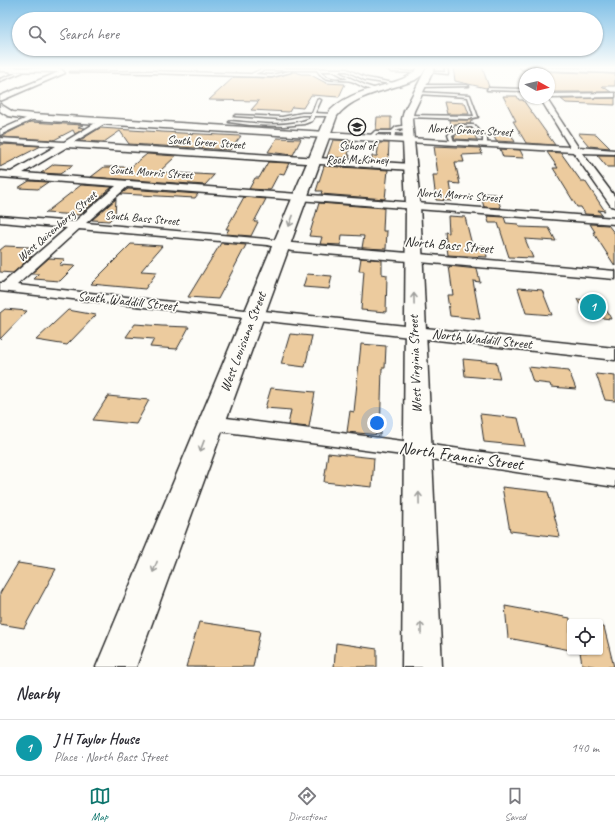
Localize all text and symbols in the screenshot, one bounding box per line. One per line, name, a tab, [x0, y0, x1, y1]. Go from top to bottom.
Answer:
search box	[12, 12, 603, 56]
icon: search	[26, 23, 48, 45]
text: Search here	[58, 25, 119, 44]
north arrow	[519, 68, 555, 104]
school or university icon: School of Rock McKinney	[347, 117, 367, 137]
street label: North Graves Street	[427, 120, 515, 140]
street label: South Greer Street	[167, 131, 246, 153]
place label: School of Rock McKinney	[326, 138, 389, 168]
street label: South Morris Street	[109, 161, 194, 183]
street label: North Morris Street	[416, 184, 504, 206]
street label: West Quisenberry Street	[14, 186, 101, 265]
street label: South Bass Street	[104, 207, 181, 229]
one-way arrow	[286, 214, 294, 226]
street label: North Bass Street	[404, 233, 495, 257]
street label: South Waddill Street	[77, 287, 180, 315]
street label: West Louisiana Street	[216, 288, 270, 394]
pin: 1	[580, 292, 606, 322]
one-way arrow	[410, 293, 418, 306]
street label: West Virginia Street	[405, 313, 425, 413]
street label: North Waddill Street	[431, 325, 534, 353]
your location	[367, 413, 387, 433]
street label: North Francis Street	[398, 437, 527, 475]
one-way arrow	[198, 439, 206, 451]
one-way arrow	[415, 492, 423, 505]
one-way arrow	[151, 561, 159, 573]
map controls	[567, 619, 603, 655]
button: locate	[567, 619, 603, 655]
one-way arrow	[417, 622, 425, 635]
text: Nearby	[16, 683, 59, 704]
text: J H Taylor House	[54, 730, 139, 749]
text: 1	[26, 740, 32, 756]
text: 140 m	[571, 740, 599, 756]
text: Place · North Bass Street	[54, 749, 168, 765]
tab: Map	[89, 785, 111, 823]
tab: Directions	[288, 785, 327, 823]
tab: Saved	[504, 785, 526, 823]

